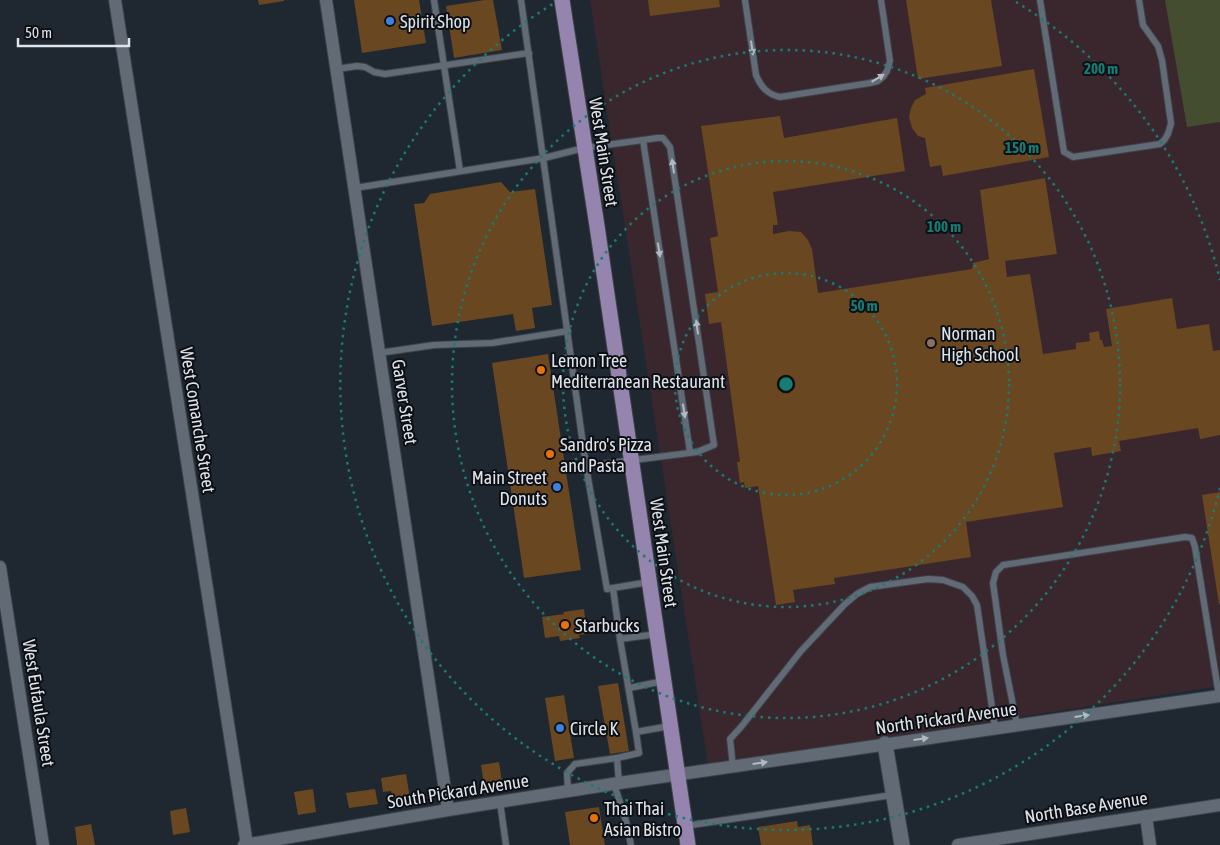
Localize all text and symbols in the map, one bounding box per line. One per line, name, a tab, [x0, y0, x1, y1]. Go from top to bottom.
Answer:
place label: Spirit Shop	[400, 11, 471, 32]
scale bar	[18, 15, 129, 47]
marker: Spirit Shop	[384, 15, 396, 27]
text: 50 m	[25, 24, 52, 41]
one-way arrow	[748, 41, 756, 57]
text: 200 m	[1084, 60, 1118, 77]
one-way arrow	[871, 74, 885, 83]
street label: West Main Street	[585, 96, 623, 208]
text: 150 m	[1005, 139, 1039, 156]
one-way arrow	[669, 158, 677, 174]
text: 100 m	[927, 218, 961, 235]
one-way arrow	[656, 242, 664, 258]
text: 50 m	[851, 297, 878, 314]
one-way arrow	[692, 319, 700, 335]
place label: Norman High School	[941, 323, 1019, 365]
marker: Norman High School	[925, 337, 937, 349]
street label: West Comanche Street	[176, 346, 220, 494]
place label: Lemon Tree Mediterranean Restaurant	[551, 350, 725, 392]
street label: Garver Street	[388, 358, 422, 446]
marker: Lemon Tree Mediterranean Restaurant	[535, 364, 547, 376]
centre of rings	[777, 375, 795, 393]
one-way arrow	[680, 403, 688, 419]
place label: Sandro's Pizza and Pasta	[560, 434, 652, 476]
marker: Sandro's Pizza and Pasta	[544, 448, 556, 460]
place label: Main Street Donuts	[472, 467, 547, 509]
marker: Main Street Donuts	[551, 481, 563, 493]
street label: West Main Street	[646, 497, 682, 609]
place label: Starbucks	[575, 615, 640, 636]
marker: Starbucks	[559, 619, 571, 631]
street label: West Eufaula Street	[19, 638, 59, 768]
street label: North Pickard Avenue	[874, 698, 1018, 738]
one-way arrow	[1074, 712, 1090, 720]
place label: Circle K	[570, 718, 618, 739]
marker: Circle K	[554, 722, 566, 734]
one-way arrow	[913, 735, 929, 743]
one-way arrow	[753, 758, 769, 766]
street label: South Pickard Avenue	[386, 769, 530, 813]
street label: North Base Avenue	[1023, 787, 1149, 827]
place label: Thai Thai Asian Bistro	[604, 798, 681, 840]
marker: Thai Thai Asian Bistro	[588, 812, 600, 824]

